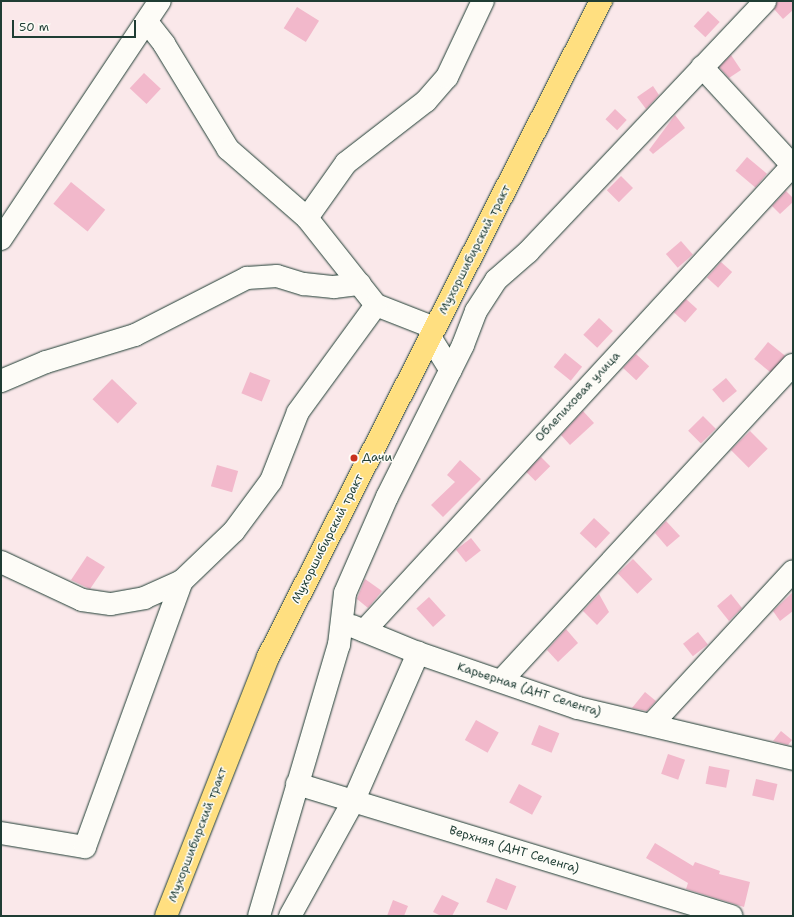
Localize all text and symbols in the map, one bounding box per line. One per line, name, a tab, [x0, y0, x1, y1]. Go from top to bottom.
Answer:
scale bar	[14, 12, 138, 38]
text: 50 m	[19, 19, 49, 35]
street label: Мухоршибирский тракт	[436, 183, 514, 317]
street label: Облепиховая улица	[532, 349, 624, 445]
place label: Дачи	[362, 451, 392, 465]
marker: Дачи	[349, 453, 359, 463]
street label: Мухоршибирский тракт	[289, 472, 367, 606]
street label: Карьерная (ДНТ Селенга)	[455, 660, 603, 720]
street label: Мухоршибирский тракт	[166, 766, 230, 904]
street label: Верхняя (ДНТ Селенга)	[447, 823, 581, 877]

